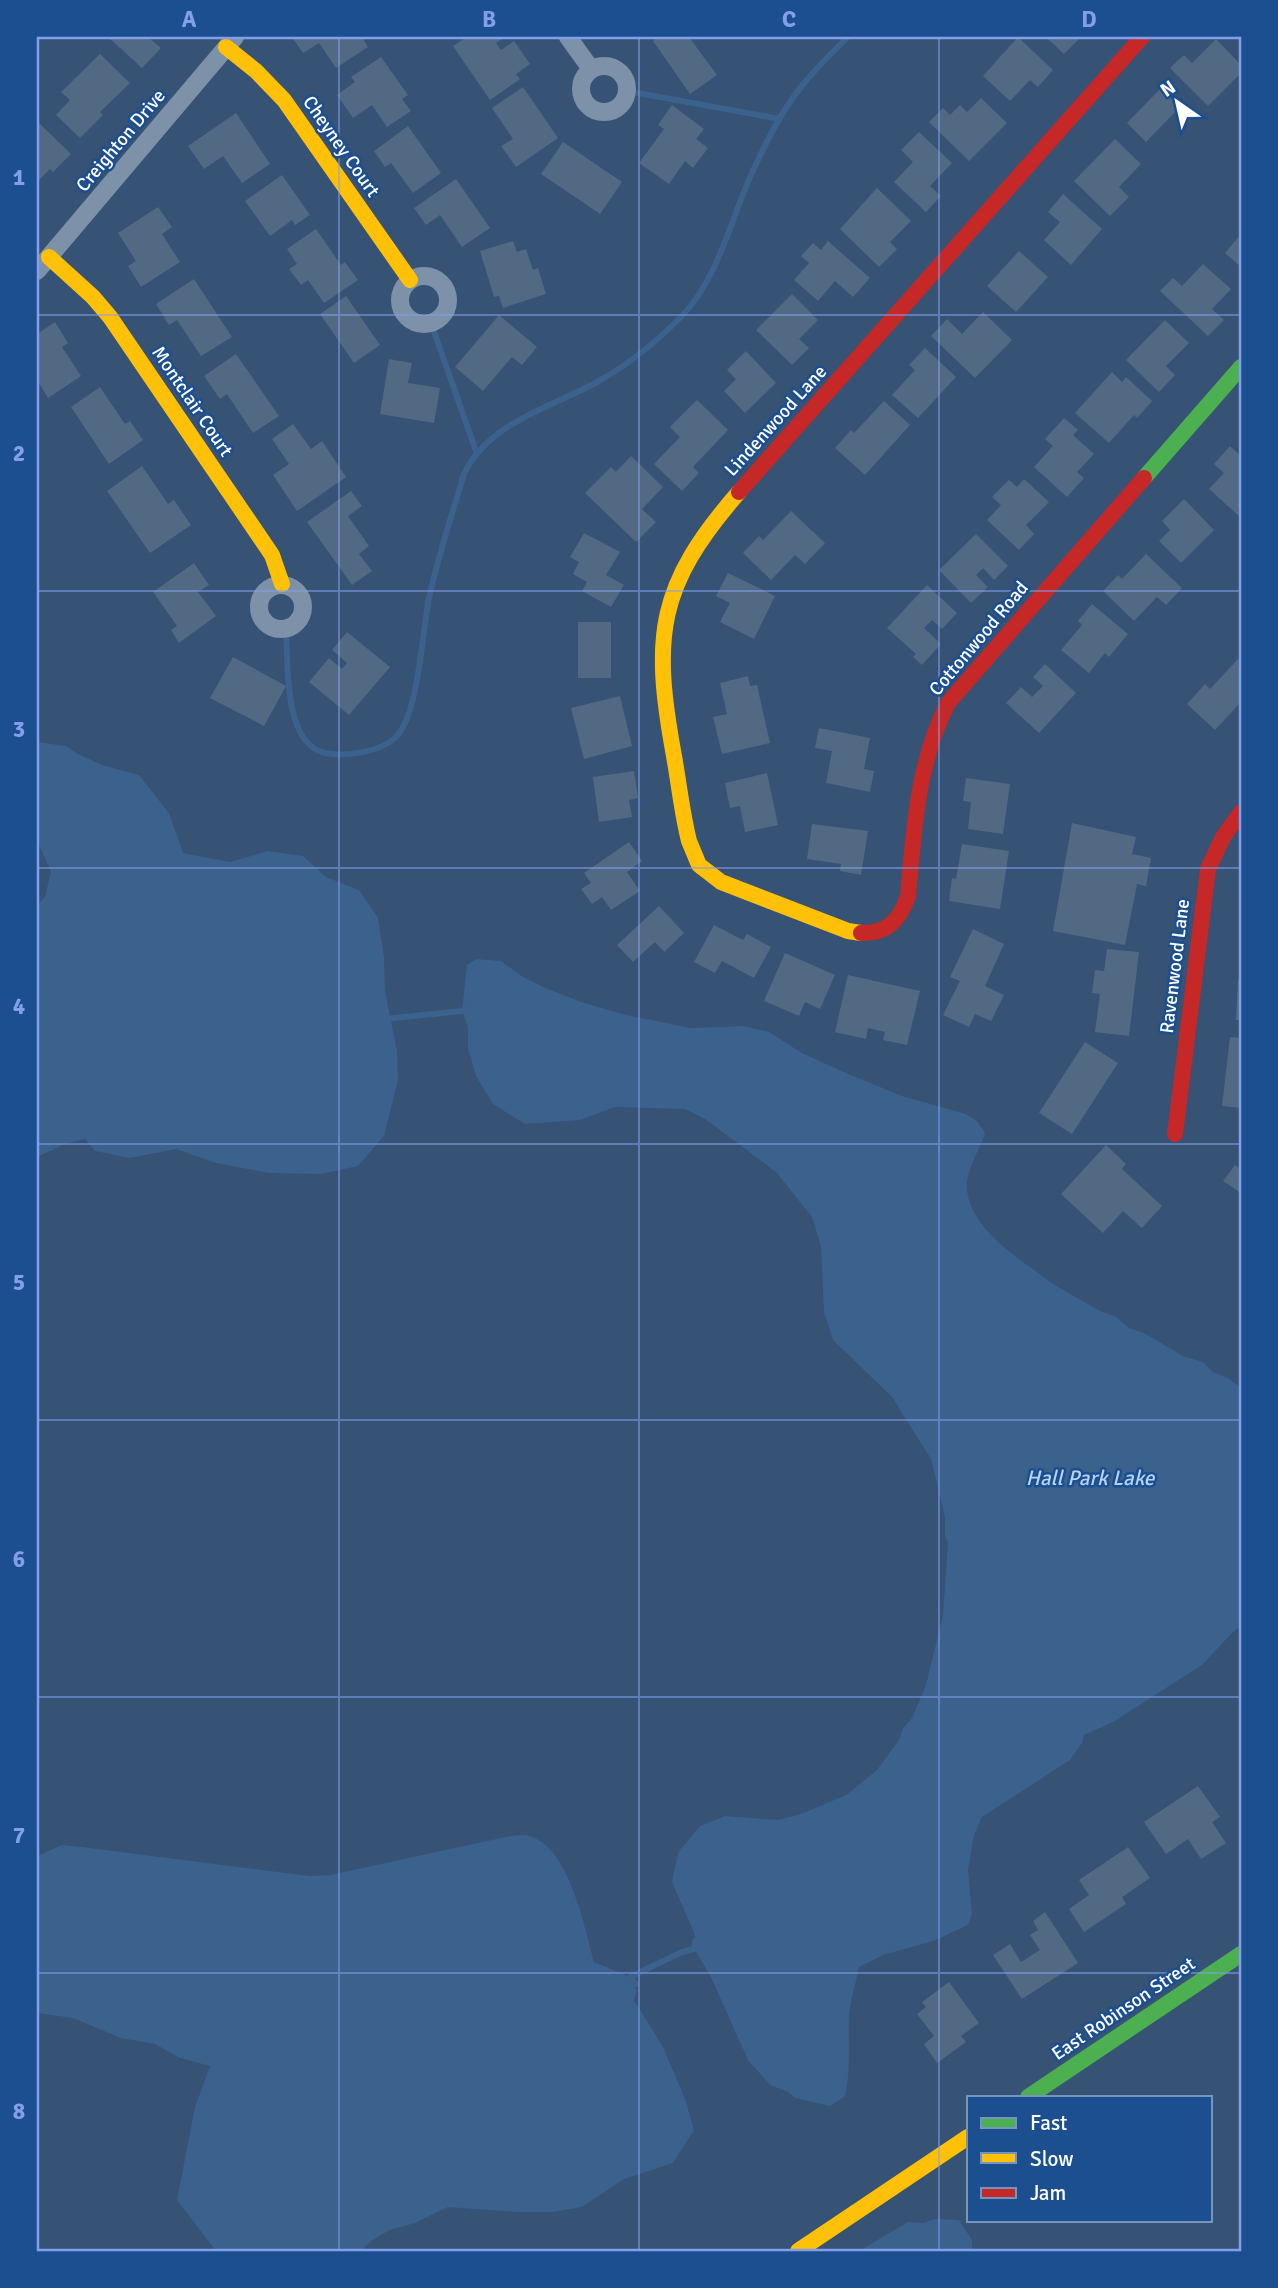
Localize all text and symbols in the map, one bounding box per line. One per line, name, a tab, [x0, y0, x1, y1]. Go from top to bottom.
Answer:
text: A	[182, 5, 197, 34]
text: B	[482, 5, 496, 34]
text: C	[782, 5, 796, 34]
text: D	[1081, 5, 1097, 34]
north arrow	[1142, 66, 1212, 136]
text: N	[1156, 75, 1180, 102]
street label: Creighton Drive	[71, 84, 171, 197]
street label: Cheyney Court	[297, 91, 385, 202]
text: 1	[13, 163, 25, 192]
street label: Montclair Court	[146, 342, 238, 462]
street label: Lindenwood Lane	[719, 360, 832, 481]
text: 2	[13, 439, 25, 468]
street label: Cottonwood Road	[924, 576, 1034, 701]
text: 3	[13, 715, 25, 744]
street label: Ravenwood Lane	[1155, 898, 1195, 1035]
text: 4	[13, 992, 25, 1021]
text: 5	[13, 1268, 25, 1297]
water label: Hall Park Lake	[1026, 1465, 1156, 1491]
text: 6	[13, 1545, 25, 1574]
text: 7	[13, 1821, 25, 1850]
street label: East Robinson Street	[1047, 1952, 1200, 2066]
legend	[967, 2096, 1212, 2222]
text: 8	[13, 2097, 25, 2126]
text: Fast	[1030, 2110, 1067, 2136]
text: Slow	[1030, 2146, 1074, 2172]
text: Jam	[1030, 2180, 1066, 2206]

